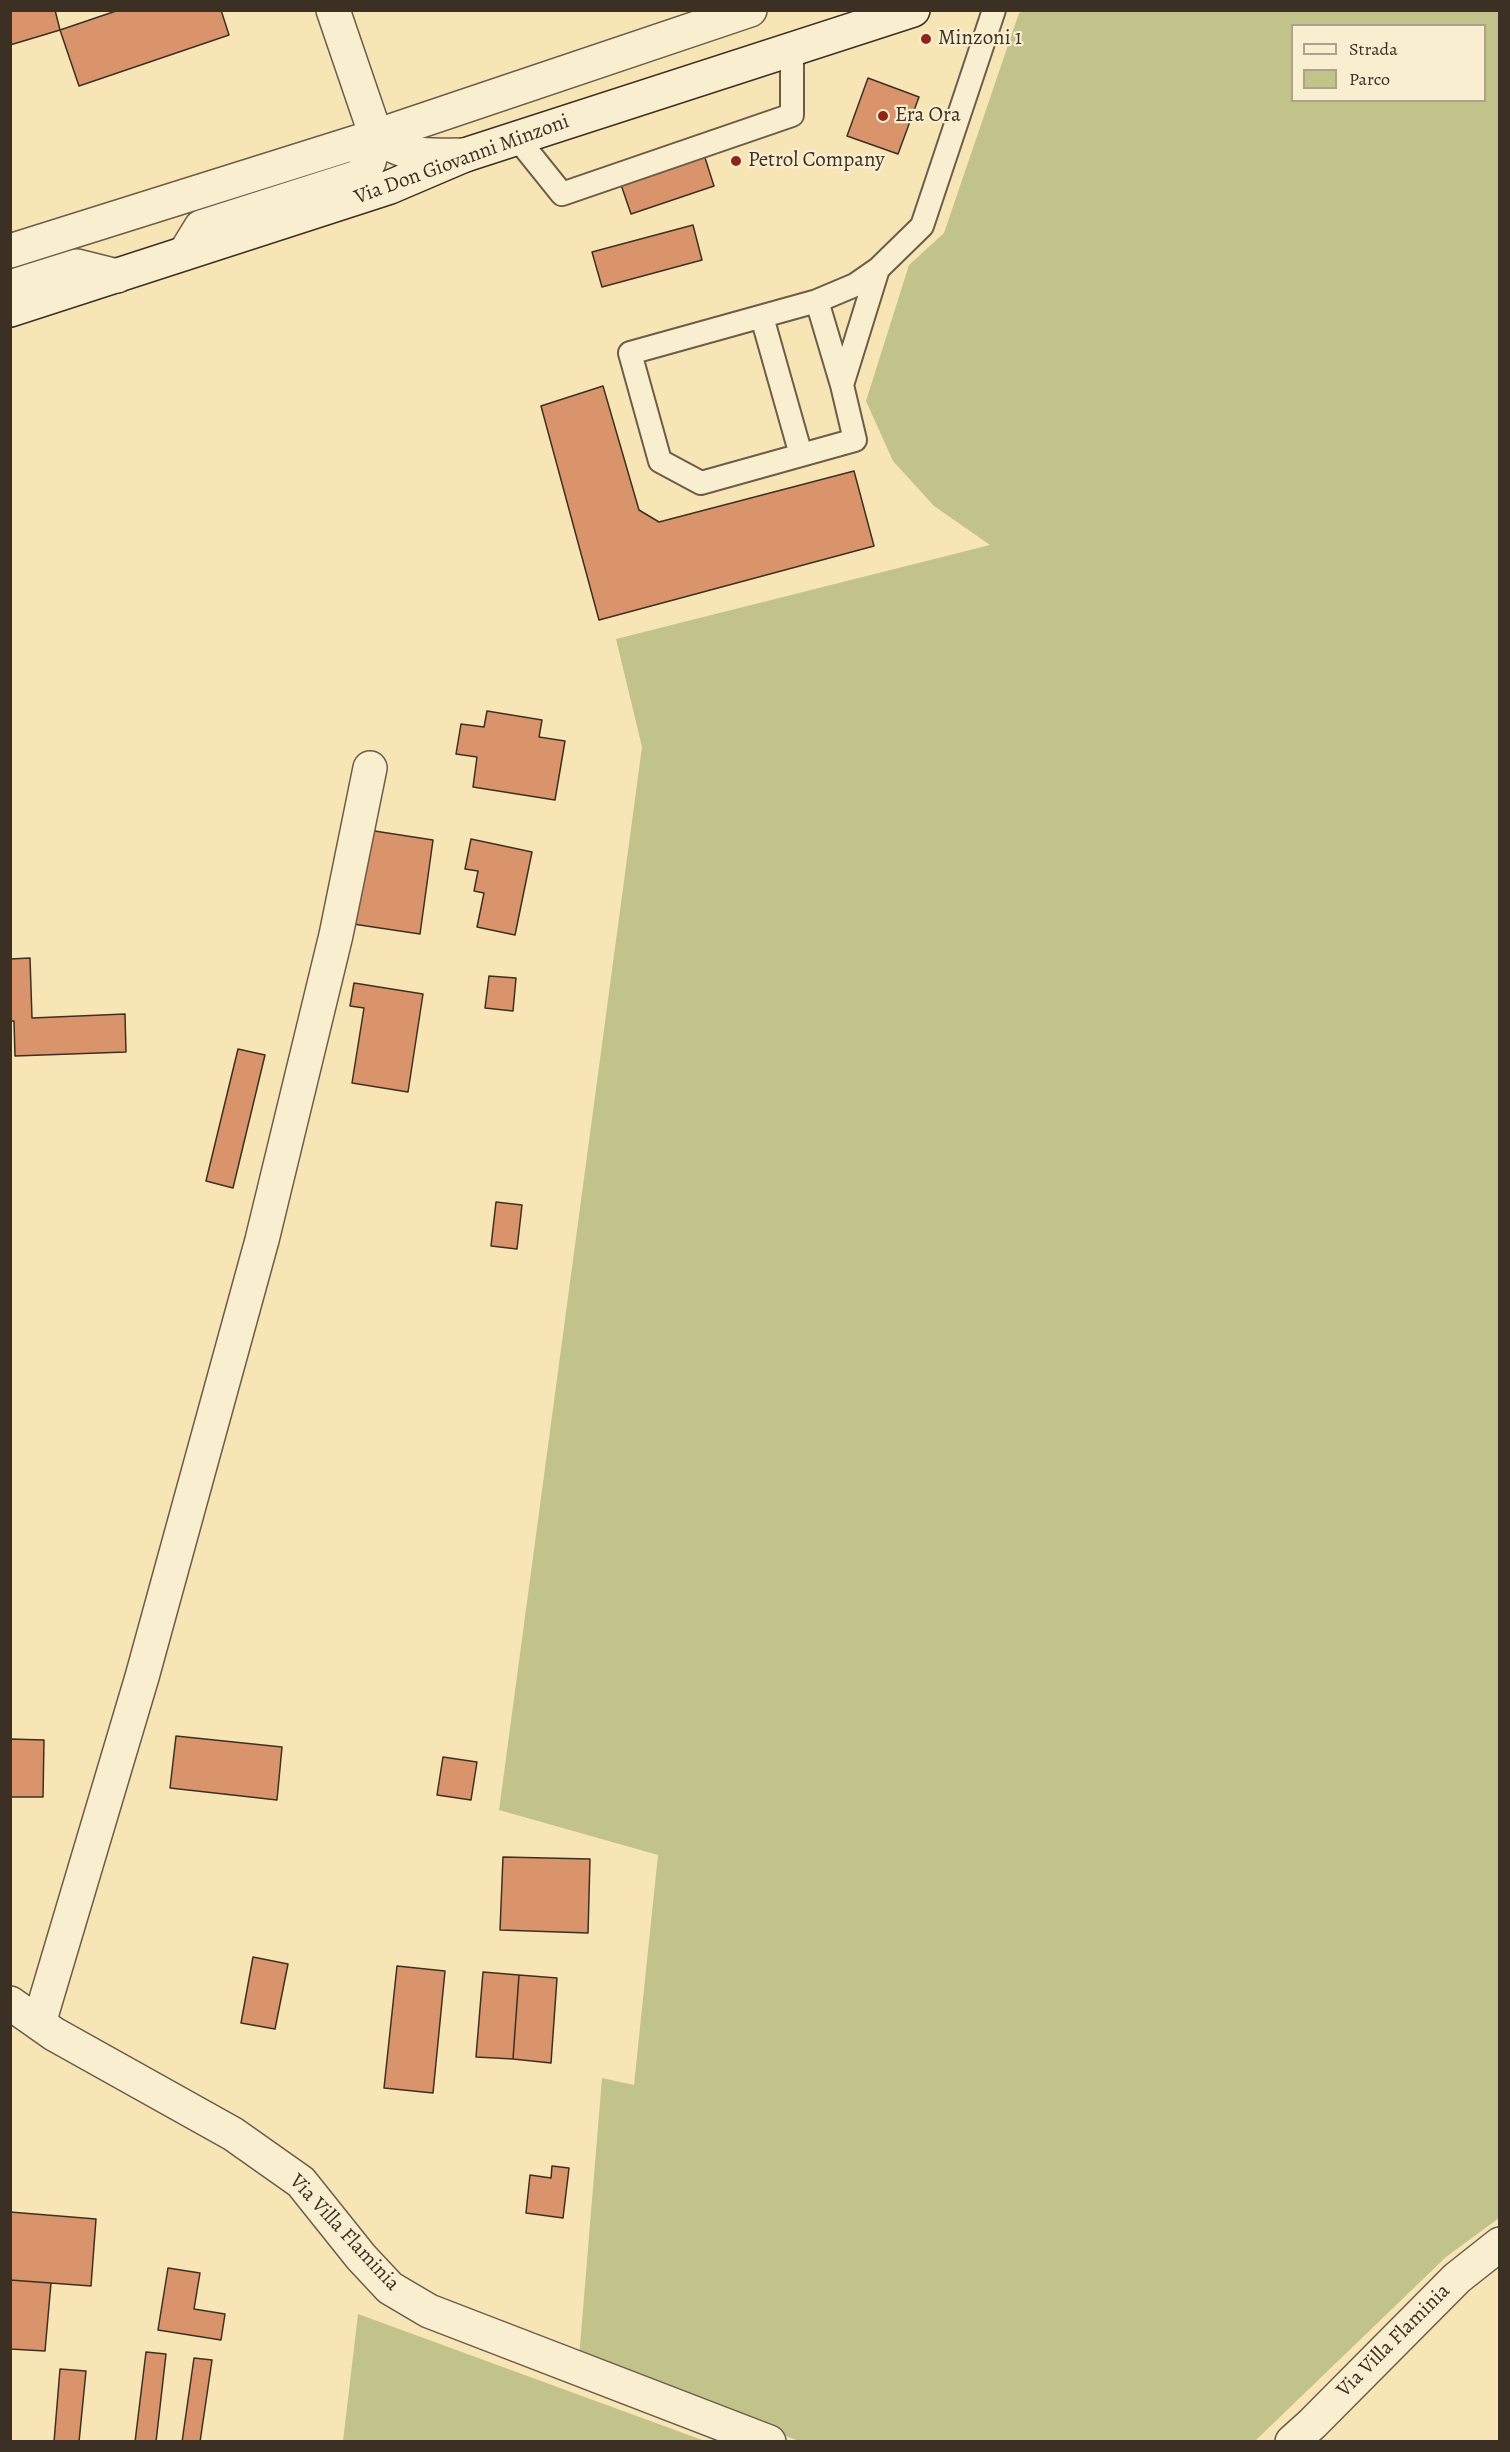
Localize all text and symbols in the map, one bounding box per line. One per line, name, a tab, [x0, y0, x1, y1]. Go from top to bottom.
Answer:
legend	[1291, 24, 1486, 102]
place label: Minzoni 1	[938, 26, 1022, 52]
marker: Minzoni 1	[919, 32, 933, 46]
text: Strada	[1349, 37, 1398, 61]
text: Parco	[1349, 67, 1390, 91]
place label: Era Ora	[895, 103, 961, 129]
street label: Via Don Giovanni Minzoni	[351, 109, 573, 211]
marker: Era Ora	[876, 109, 890, 123]
place label: Petrol Company	[748, 148, 885, 174]
marker: Petrol Company	[729, 154, 743, 168]
street label: Via Villa Flaminia	[284, 2169, 404, 2297]
street label: Via Villa Flaminia	[1332, 2279, 1456, 2403]

